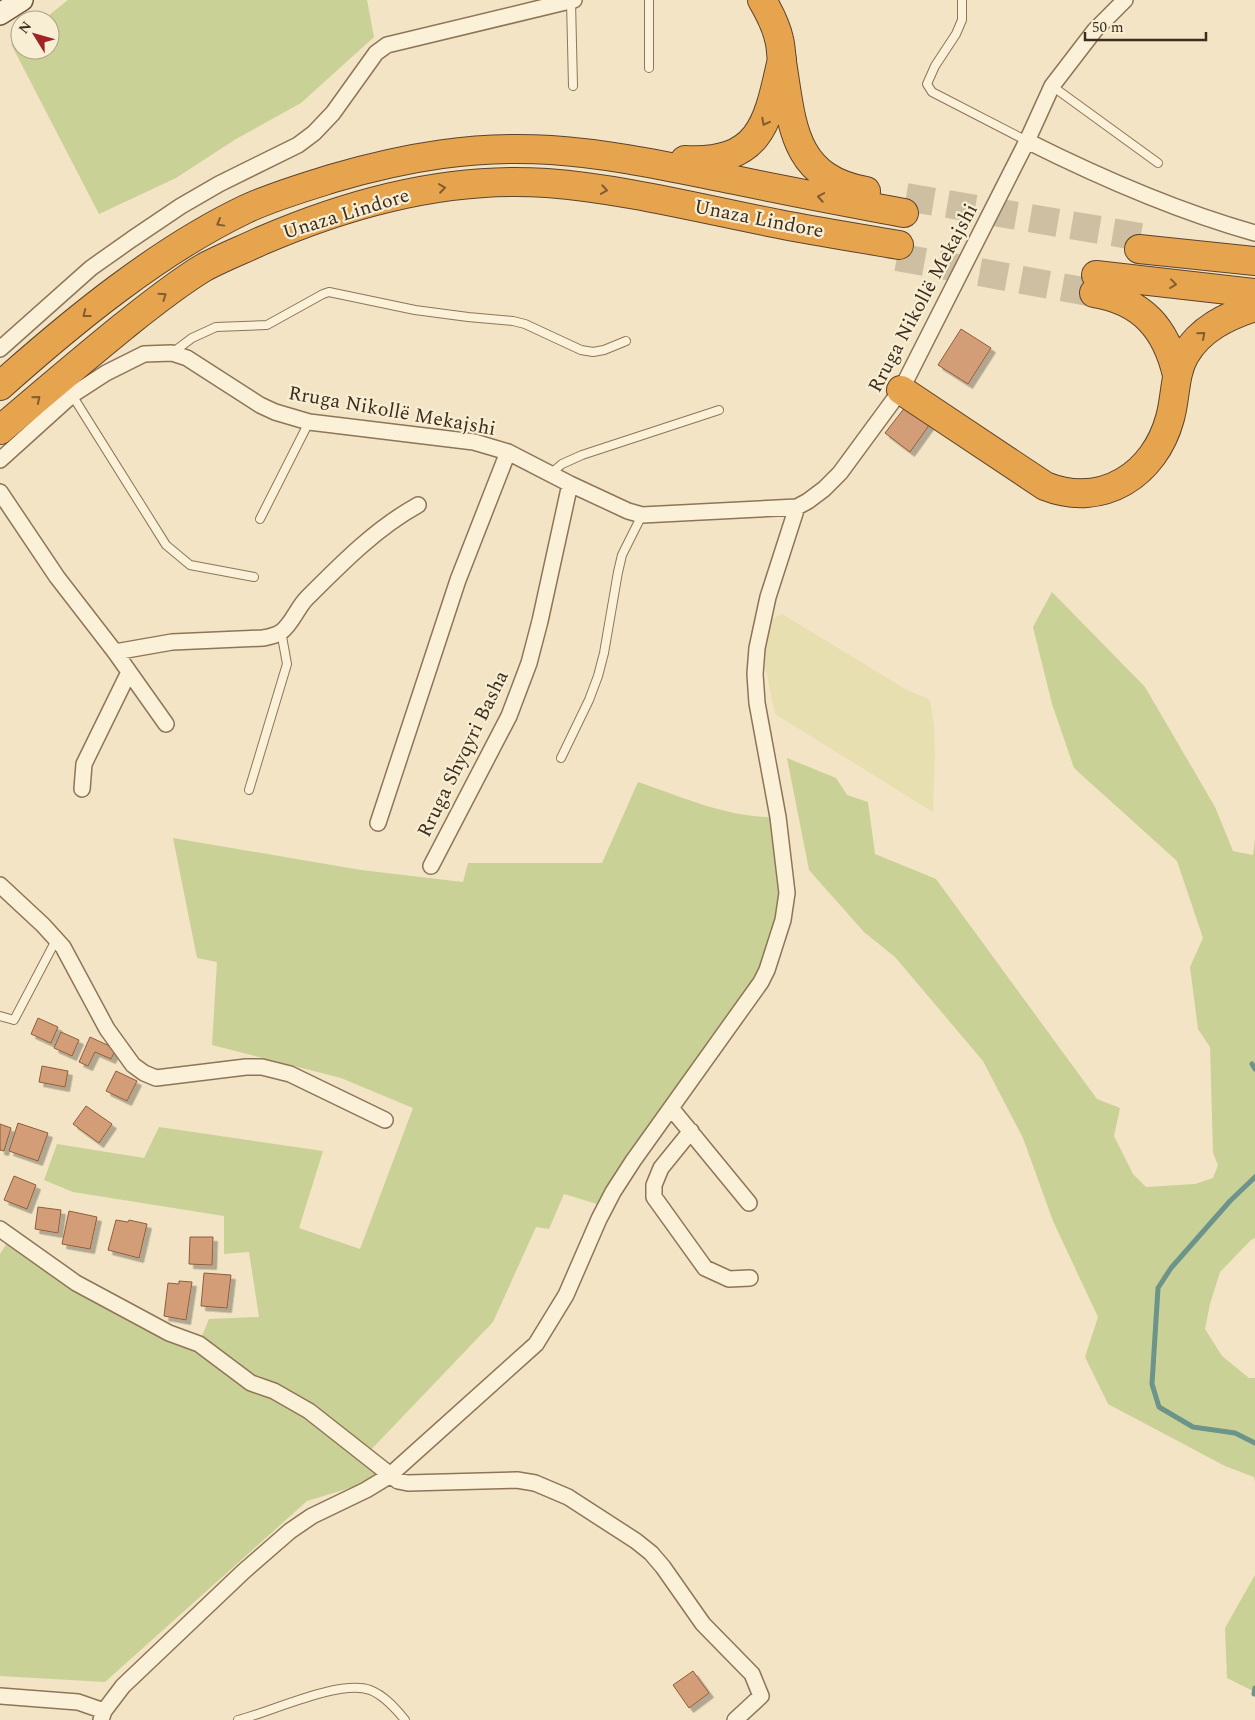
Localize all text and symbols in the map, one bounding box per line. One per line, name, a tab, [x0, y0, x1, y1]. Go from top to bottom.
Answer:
north arrow	[10, 10, 60, 60]
scale bar	[1085, 10, 1206, 42]
text: 50 m	[1092, 16, 1124, 39]
text: N	[13, 17, 37, 38]
one-way arrow	[761, 117, 771, 126]
street label: Unaza Lindore	[279, 180, 413, 248]
one-way arrow	[439, 183, 447, 194]
one-way arrow	[600, 185, 609, 195]
street label: Unaza Lindore	[692, 192, 826, 246]
one-way arrow	[817, 193, 826, 203]
street label: Rruga Nikollë Mekajshi	[860, 198, 986, 398]
one-way arrow	[217, 217, 226, 227]
one-way arrow	[1169, 278, 1177, 289]
one-way arrow	[157, 293, 167, 302]
one-way arrow	[83, 309, 92, 317]
one-way arrow	[1197, 331, 1206, 340]
street label: Rruga Nikollë Mekajshi	[286, 378, 498, 444]
one-way arrow	[31, 396, 40, 404]
street label: Rruga Shyqyri Basha	[410, 665, 517, 843]

